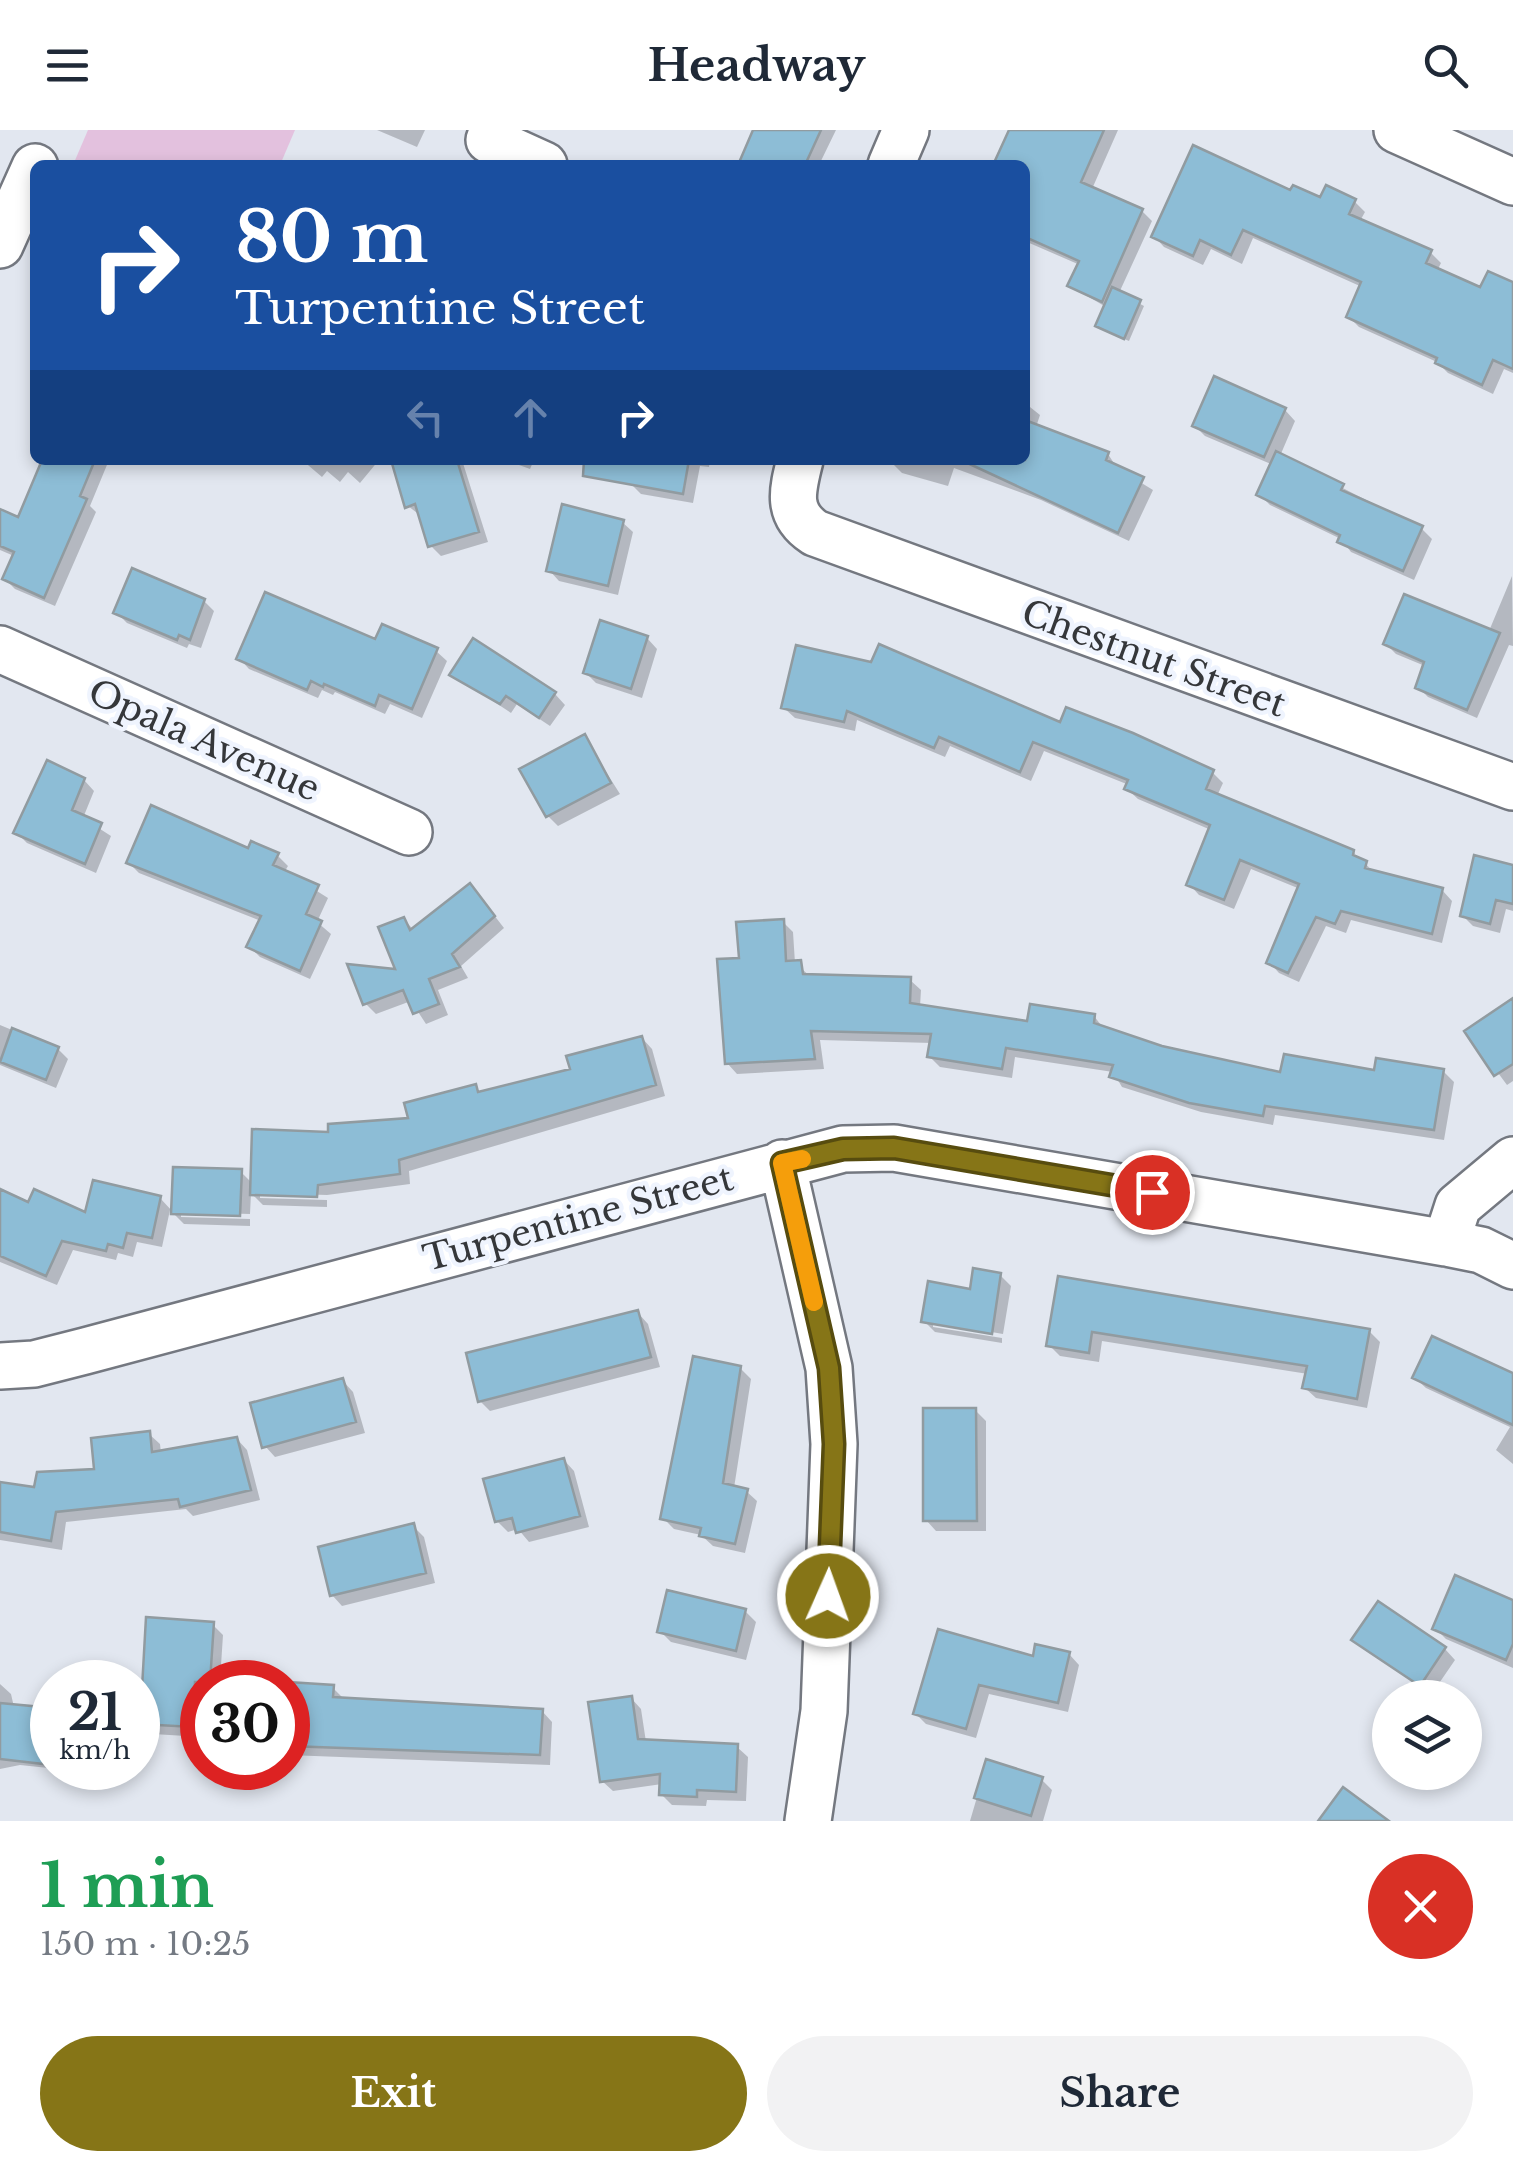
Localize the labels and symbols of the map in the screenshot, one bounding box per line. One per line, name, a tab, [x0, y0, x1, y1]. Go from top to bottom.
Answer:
street label: Chestnut Street	[1016, 590, 1292, 726]
street label: Opala Avenue	[82, 670, 326, 810]
pin	[1110, 1150, 1195, 1235]
street label: Turpentine Street	[418, 1156, 738, 1280]
position arrow	[776, 1544, 880, 1648]
speed limit sign: 30	[180, 1660, 310, 1790]

